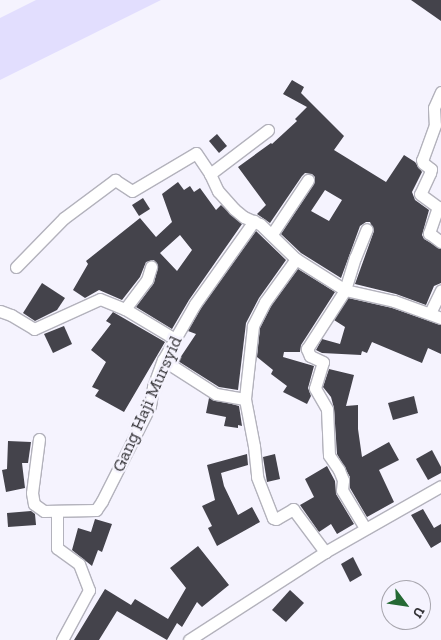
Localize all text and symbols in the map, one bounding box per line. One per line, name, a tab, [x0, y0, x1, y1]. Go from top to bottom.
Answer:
street label: Gang Haji Mursyid	[107, 333, 187, 475]
north arrow	[381, 580, 431, 630]
text: U	[409, 604, 428, 621]

